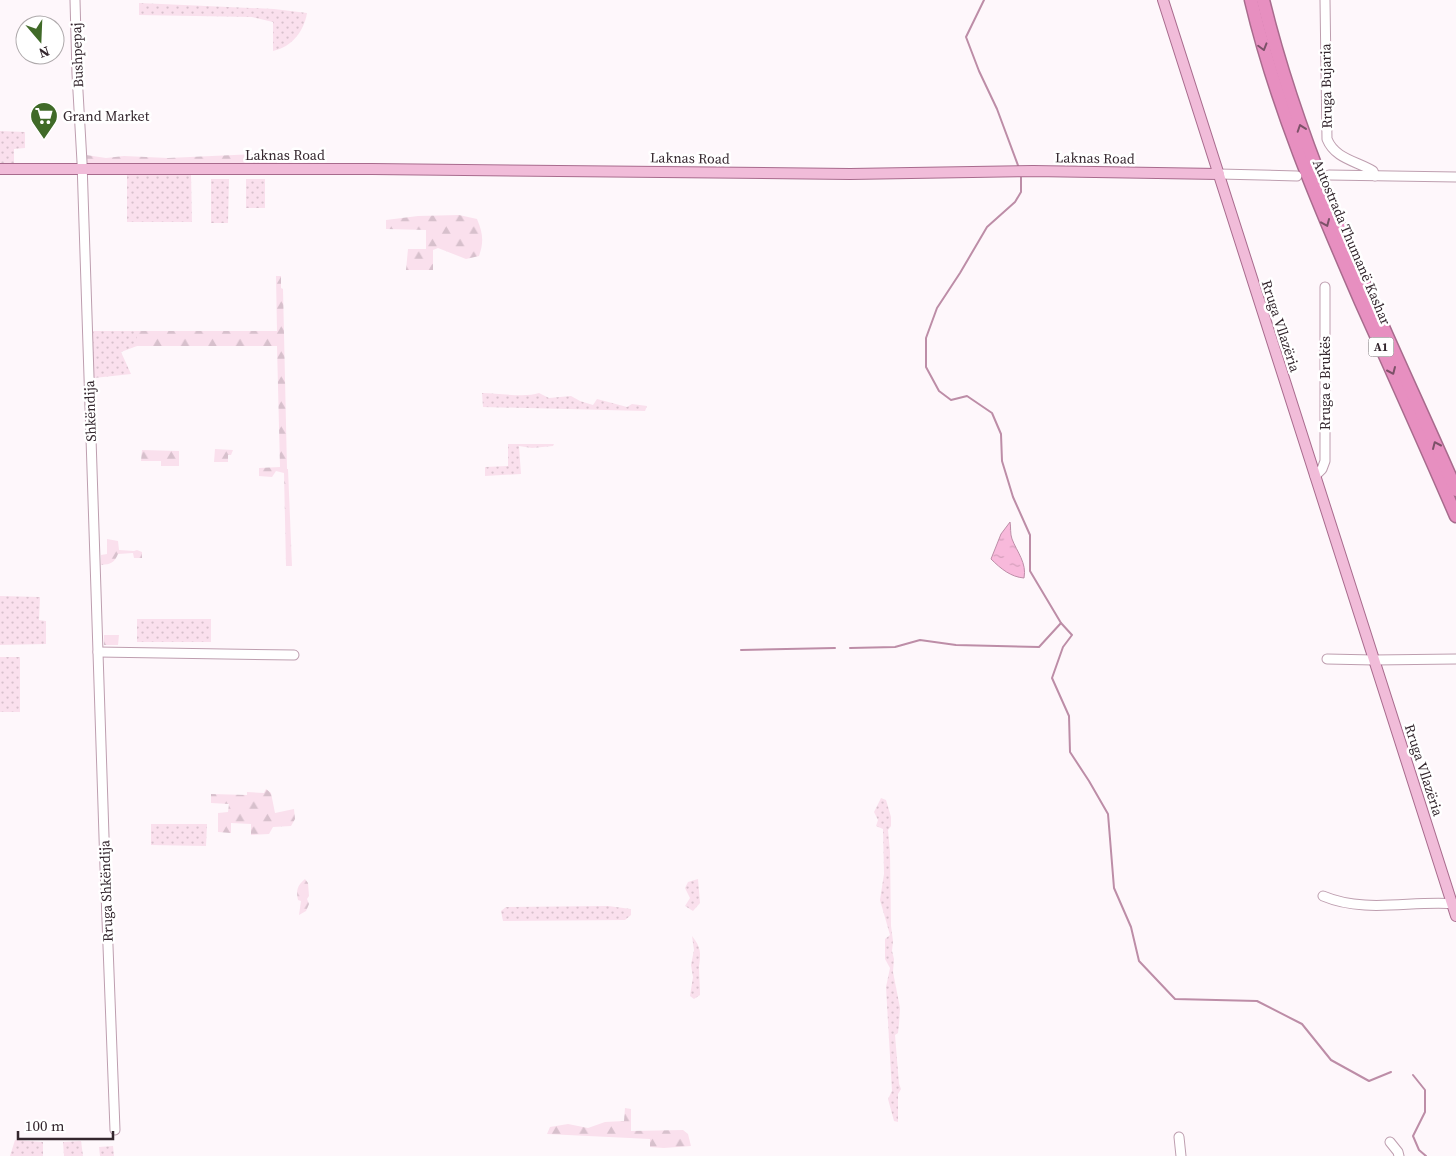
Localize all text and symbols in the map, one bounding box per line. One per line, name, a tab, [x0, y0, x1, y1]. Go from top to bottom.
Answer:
north arrow	[15, 15, 65, 65]
street label: Bushpepaj	[66, 22, 88, 88]
text: N	[36, 41, 52, 63]
street label: Rruga Bujaria	[1315, 42, 1337, 129]
one-way arrow	[1258, 43, 1268, 51]
supermarket icon: Grand Market	[29, 101, 59, 140]
place label: Grand Market	[63, 106, 150, 126]
one-way arrow	[1297, 124, 1307, 132]
street label: Laknas Road	[245, 145, 325, 165]
street label: Laknas Road	[650, 147, 730, 169]
street label: Laknas Road	[1055, 147, 1135, 169]
street label: Autostrada Thumanë Kashar	[1308, 156, 1396, 328]
one-way arrow	[1320, 218, 1331, 227]
street label: Rruga Vllazëria	[1257, 277, 1306, 375]
street label: Rruga e Brukës	[1315, 336, 1335, 430]
road number: A1	[1368, 338, 1394, 357]
one-way arrow	[1385, 366, 1396, 375]
street label: Shkëndija	[79, 379, 101, 442]
one-way arrow	[1432, 441, 1443, 450]
street label: Rruga Vllazëria	[1400, 721, 1449, 819]
street label: Rruga Shkëndija	[94, 839, 118, 942]
scale bar	[18, 1108, 112, 1140]
text: 100 m	[25, 1115, 65, 1136]

